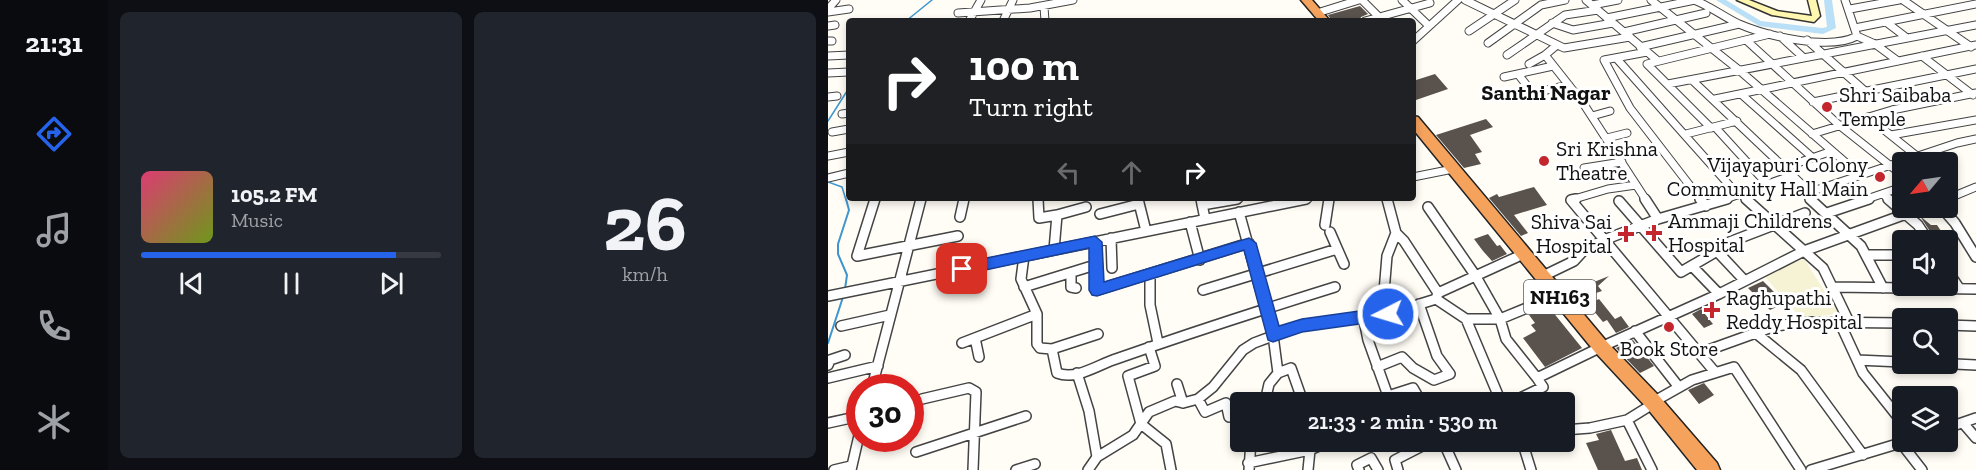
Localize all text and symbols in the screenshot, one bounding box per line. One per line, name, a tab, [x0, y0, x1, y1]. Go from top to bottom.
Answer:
text: 21:31	[25, 27, 83, 59]
text: 100 m	[969, 40, 1079, 91]
icon: right	[870, 42, 948, 120]
district label: Santhi Nagar	[1481, 79, 1611, 106]
place label: Shri Saibaba Temple	[1839, 82, 1951, 131]
text: Turn right	[969, 91, 1093, 123]
marker: Shri Saibaba Temple	[1820, 100, 1834, 114]
icon: directions	[33, 113, 75, 155]
place label: Sri Krishna Theatre	[1556, 136, 1658, 185]
place label: Vijayapuri Colony Community Hall Main	[1667, 152, 1868, 201]
north arrow	[1892, 152, 1958, 218]
map controls	[1892, 152, 1958, 452]
marker: Sri Krishna Theatre	[1537, 154, 1551, 168]
icon: left	[1052, 156, 1085, 189]
icon: ahead	[1115, 156, 1148, 189]
icon: right	[1178, 156, 1211, 189]
marker: Vijayapuri Colony Community Hall Main	[1873, 170, 1887, 184]
text: 26	[603, 176, 687, 270]
text: 105.2 FM	[231, 181, 317, 208]
text: Music	[231, 208, 283, 232]
place label: Ammaji Childrens Hospital	[1668, 208, 1832, 257]
icon: music	[33, 209, 75, 251]
place label: Shiva Sai Hospital	[1531, 209, 1612, 258]
marker: Ammaji Childrens Hospital	[1645, 224, 1663, 242]
marker: Shiva Sai Hospital	[1617, 225, 1635, 243]
button: sound	[1892, 230, 1958, 296]
pin	[936, 243, 987, 294]
icon: arrive	[945, 252, 978, 285]
text: km/h	[622, 262, 668, 286]
icon: previous	[175, 267, 208, 300]
icon: pause	[275, 267, 308, 300]
icon: next	[375, 267, 408, 300]
road number: NH163	[1524, 280, 1596, 314]
position arrow	[1356, 282, 1420, 346]
place label: Raghupathi Reddy Hospital	[1726, 285, 1863, 334]
marker: Raghupathi Reddy Hospital	[1703, 301, 1721, 319]
icon: phone	[33, 305, 75, 347]
button: search	[1892, 308, 1958, 374]
marker: Book Store	[1662, 320, 1676, 334]
place label: Book Store	[1620, 336, 1718, 361]
speed limit sign: 30	[846, 374, 924, 452]
button: layers	[1892, 386, 1958, 452]
icon: climate	[33, 401, 75, 443]
text: 21:33 · 2 min · 530 m	[1308, 408, 1497, 435]

